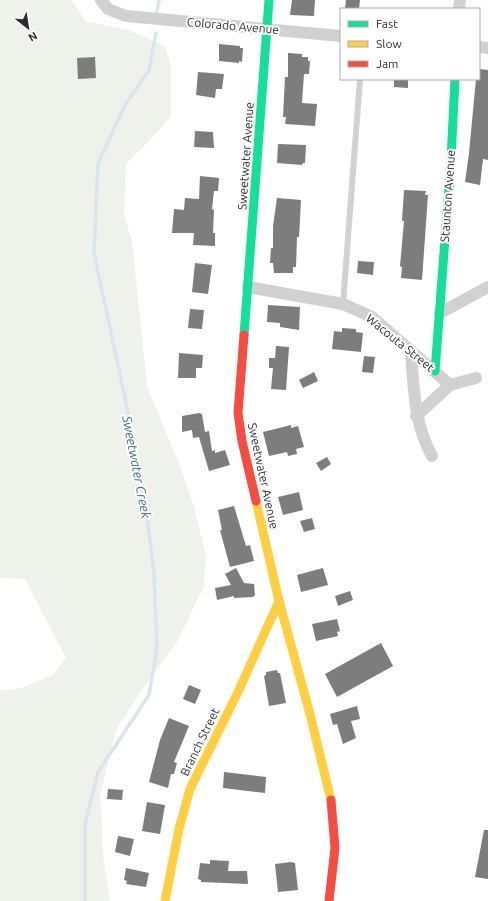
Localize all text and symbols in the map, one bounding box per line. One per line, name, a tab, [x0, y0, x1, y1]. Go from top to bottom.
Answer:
north arrow	[8, 8, 48, 48]
legend	[340, 8, 480, 80]
street label: Colorado Avenue	[186, 15, 280, 36]
text: Fast	[376, 17, 398, 30]
text: N	[26, 29, 40, 44]
text: Slow	[376, 37, 402, 50]
text: Jam	[376, 57, 398, 70]
street label: Sweetwater Avenue	[235, 102, 256, 210]
street label: Staunton Avenue	[438, 149, 457, 243]
street label: Wacouta Street	[364, 311, 437, 374]
water label: Sweetwater Creek	[120, 414, 154, 520]
street label: Sweetwater Avenue	[246, 422, 281, 530]
street label: Branch Street	[178, 705, 222, 778]

